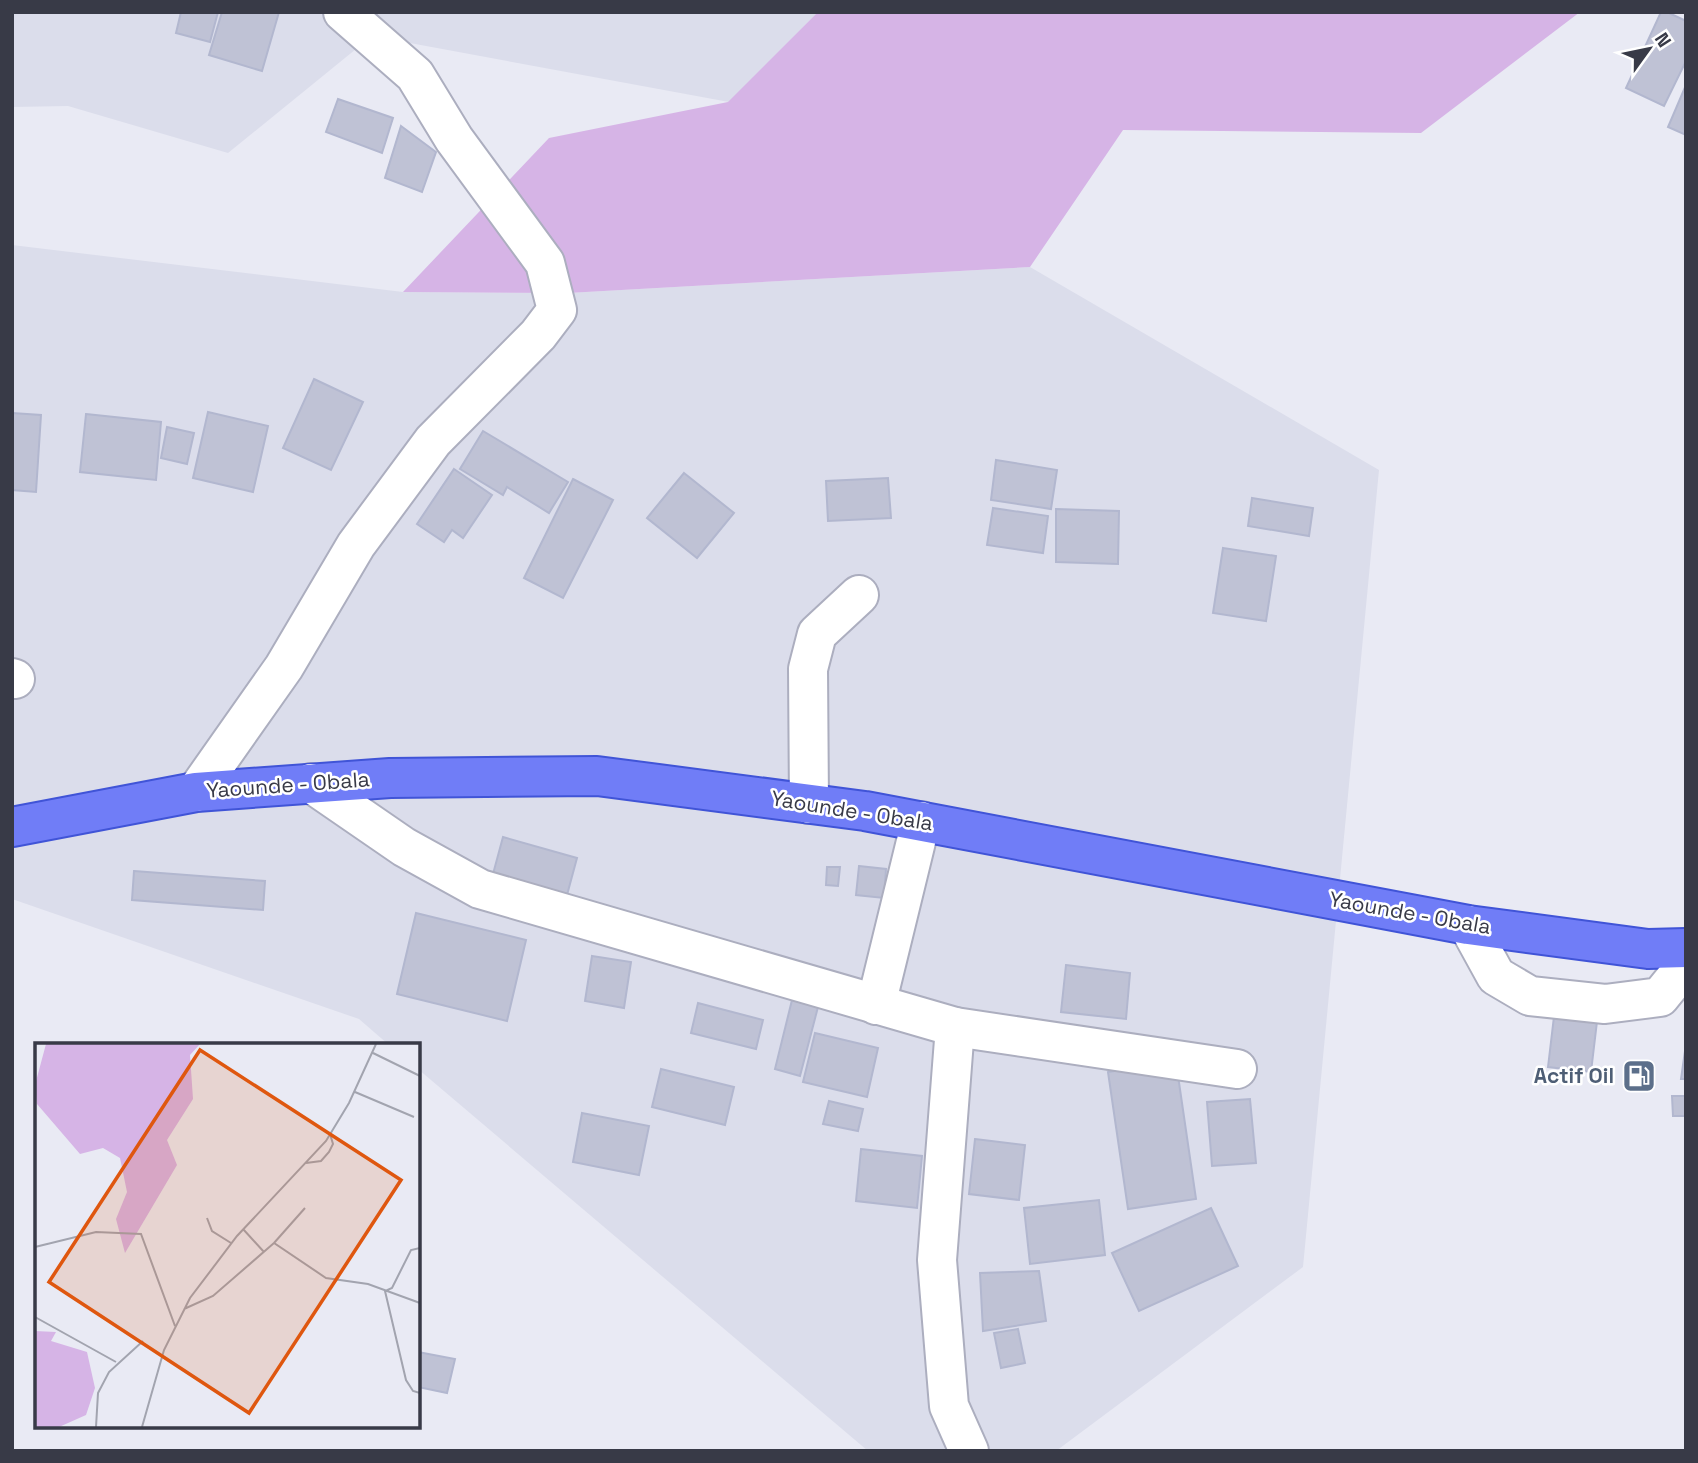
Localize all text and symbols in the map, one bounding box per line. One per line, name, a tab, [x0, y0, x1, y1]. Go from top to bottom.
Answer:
north arrow	[1614, 14, 1684, 84]
text: N	[1649, 28, 1677, 52]
street label: Yaounde - Obala	[205, 765, 370, 804]
street label: Yaounde - Obala	[769, 784, 935, 837]
street label: Yaounde - Obala	[1327, 885, 1493, 940]
inset map	[35, 1043, 420, 1428]
fuel station icon: Actif Oil	[1620, 1057, 1658, 1095]
place label: Actif Oil	[1534, 1062, 1614, 1089]

